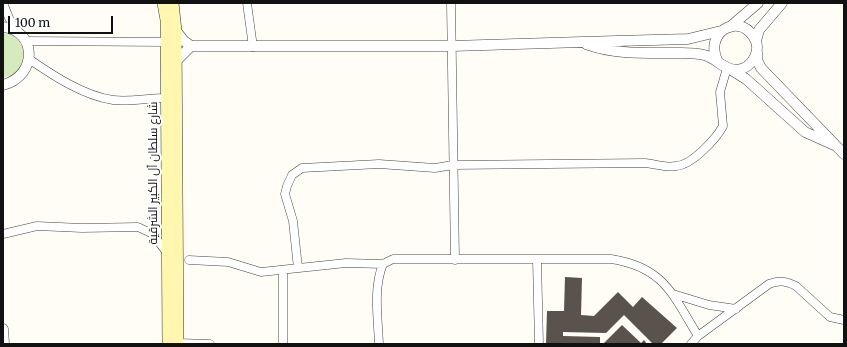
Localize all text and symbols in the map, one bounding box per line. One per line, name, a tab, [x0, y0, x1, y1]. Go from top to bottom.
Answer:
scale bar	[10, 8, 115, 34]
text: 100 m	[15, 15, 50, 30]
street label: شارع سلطان آل الكبير الشرقية	[147, 101, 161, 245]

